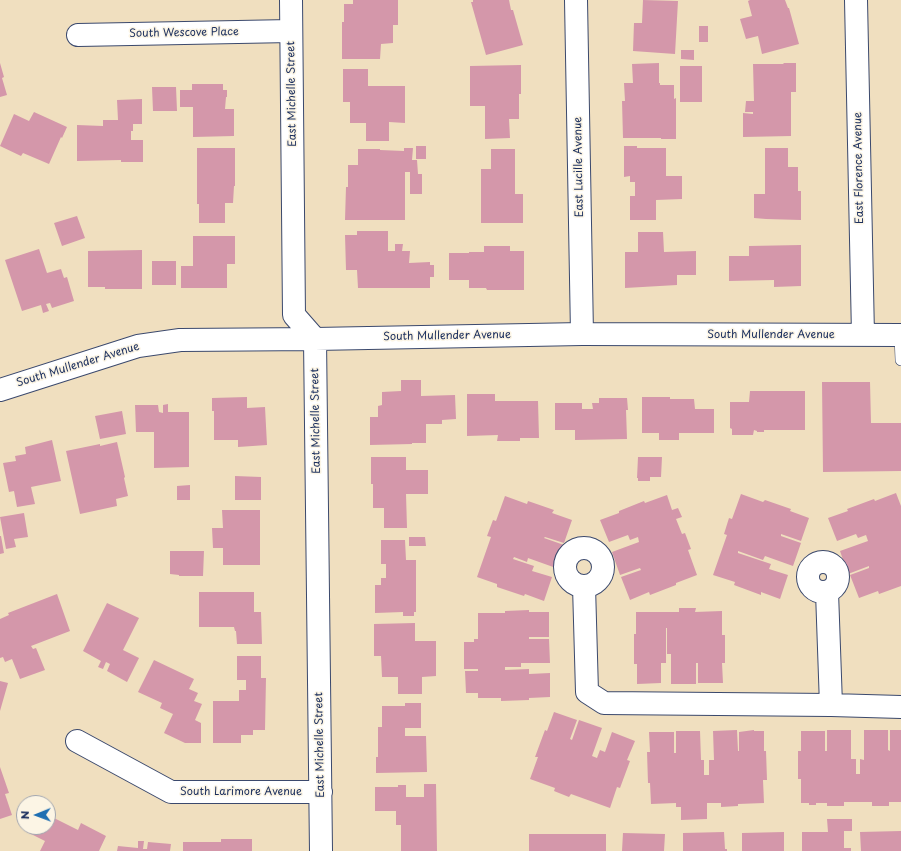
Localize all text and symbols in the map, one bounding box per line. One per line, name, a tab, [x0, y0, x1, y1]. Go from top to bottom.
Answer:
street label: South Wescove Place	[129, 25, 239, 41]
street label: East Michelle Street	[284, 41, 300, 147]
street label: East Florence Avenue	[851, 112, 867, 224]
street label: East Lucille Avenue	[572, 117, 586, 217]
street label: South Mullender Avenue	[383, 328, 511, 344]
street label: South Mullender Avenue	[707, 328, 835, 342]
street label: South Mullender Avenue	[15, 340, 141, 390]
street label: East Michelle Street	[308, 368, 324, 474]
street label: East Michelle Street	[312, 692, 328, 798]
street label: South Larimore Avenue	[180, 785, 302, 799]
north arrow	[16, 795, 56, 835]
text: N	[16, 811, 33, 820]

